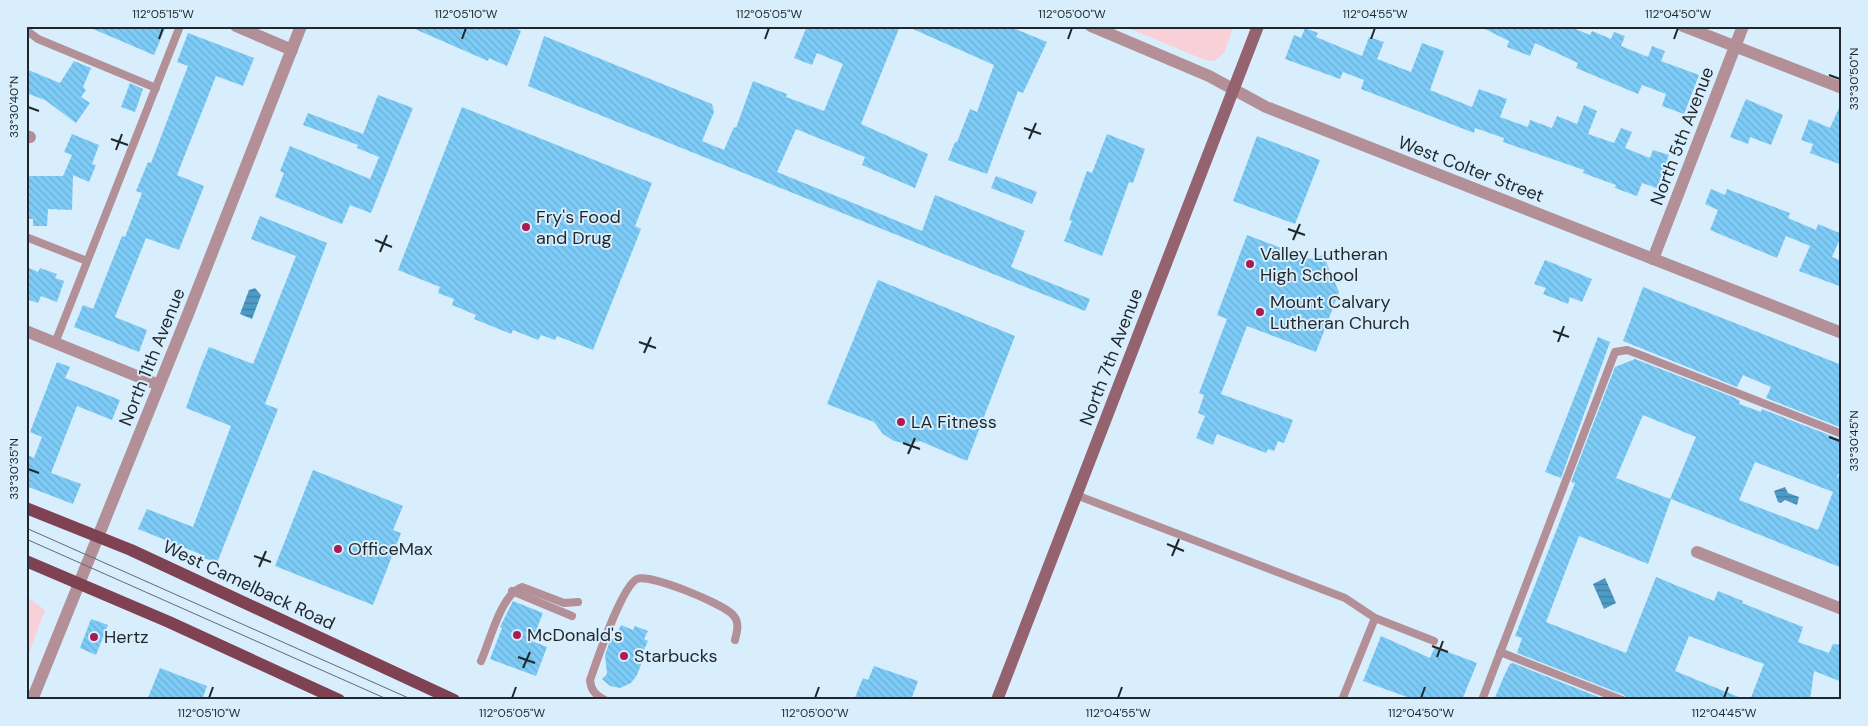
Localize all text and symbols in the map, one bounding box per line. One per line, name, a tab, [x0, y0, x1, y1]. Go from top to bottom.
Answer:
text: 112°05'15"W	[132, 6, 194, 22]
text: 112°05'10"W	[435, 6, 498, 22]
text: 112°05'05"W	[736, 6, 802, 22]
text: 112°05'00"W	[1038, 6, 1106, 22]
text: 112°04'55"W	[1342, 6, 1408, 22]
text: 112°04'50"W	[1645, 6, 1711, 22]
text: 33°30'50"N	[1846, 48, 1862, 110]
street label: North 5th Avenue	[1645, 63, 1719, 209]
text: 33°30'40"N	[6, 76, 22, 138]
street label: West Colter Street	[1395, 130, 1547, 208]
place label: Fry's Food and Drug	[536, 205, 621, 250]
marker: Fry's Food and Drug	[520, 221, 532, 233]
place label: Valley Lutheran High School	[1260, 242, 1388, 287]
marker: Valley Lutheran High School	[1244, 258, 1256, 270]
street label: North 11th Avenue	[113, 285, 191, 429]
street label: North 7th Avenue	[1074, 285, 1148, 429]
place label: Mount Calvary Lutheran Church	[1270, 290, 1410, 335]
marker: Mount Calvary Lutheran Church	[1254, 306, 1266, 318]
place label: LA Fitness	[911, 410, 997, 434]
text: 33°30'45"N	[1846, 410, 1862, 472]
marker: LA Fitness	[895, 416, 907, 428]
text: 33°30'35"N	[6, 438, 22, 500]
street label: West Camelback Road	[159, 535, 339, 635]
place label: OfficeMax	[348, 537, 433, 561]
marker: OfficeMax	[332, 543, 344, 555]
place label: McDonald's	[527, 623, 623, 647]
place label: Hertz	[104, 625, 148, 649]
marker: McDonald's	[511, 629, 523, 641]
marker: Hertz	[88, 631, 100, 643]
place label: Starbucks	[634, 644, 717, 668]
marker: Starbucks	[618, 650, 630, 662]
text: 112°05'10"W	[178, 705, 241, 721]
text: 112°05'05"W	[479, 705, 545, 721]
text: 112°05'00"W	[781, 705, 849, 721]
text: 112°04'55"W	[1085, 705, 1151, 721]
text: 112°04'50"W	[1388, 705, 1454, 721]
text: 112°04'45"W	[1692, 705, 1757, 721]

